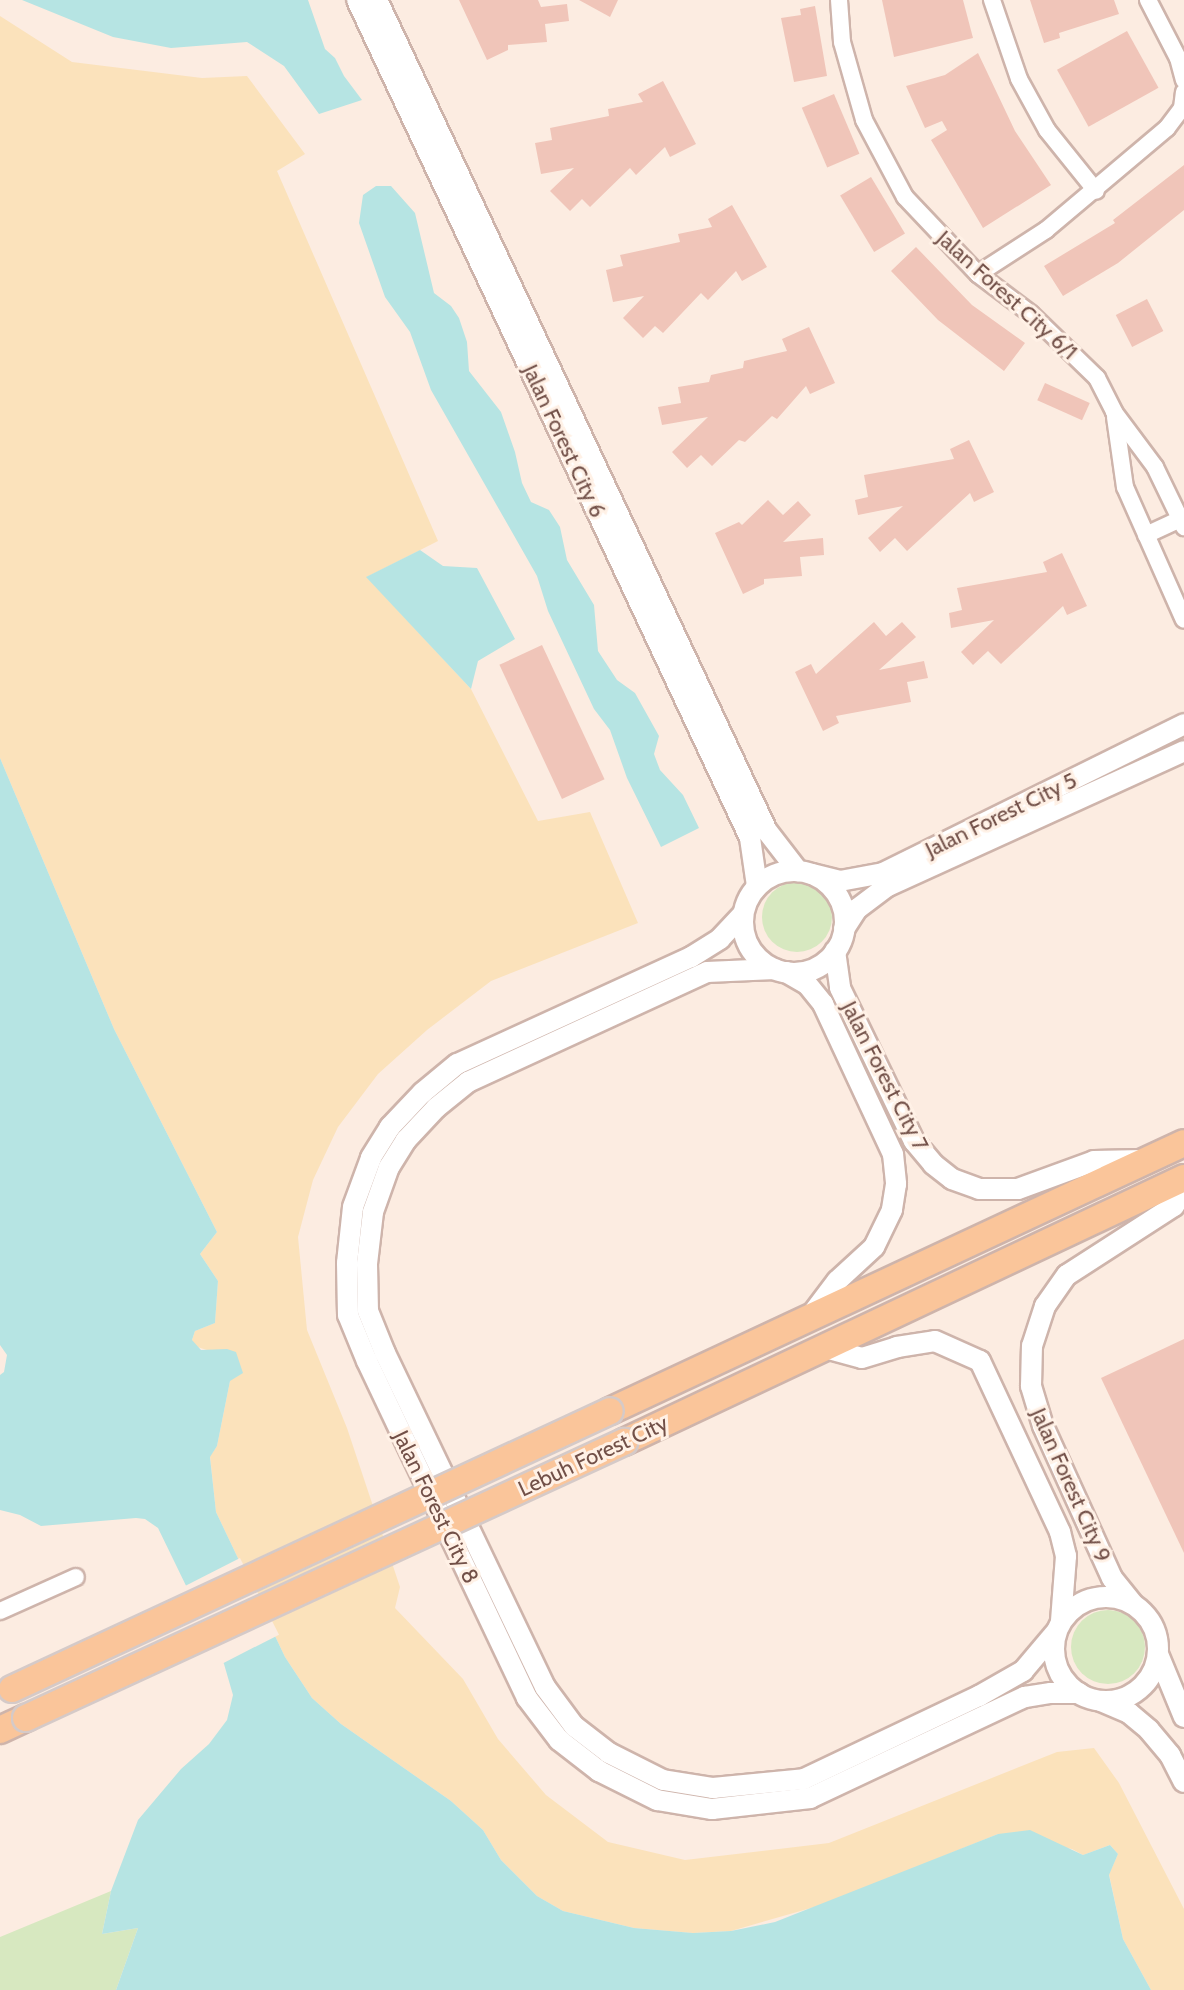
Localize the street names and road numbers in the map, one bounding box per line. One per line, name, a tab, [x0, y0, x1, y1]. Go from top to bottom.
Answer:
street label: Jalan Forest City 6/1	[931, 225, 1083, 365]
street label: Jalan Forest City 6	[517, 360, 611, 522]
street label: Jalan Forest City 5	[921, 767, 1081, 863]
street label: Jalan Forest City 7	[836, 997, 934, 1155]
street label: Jalan Forest City 9	[1025, 1404, 1117, 1566]
street label: Lebuh Forest City	[514, 1410, 672, 1502]
street label: Jalan Forest City 8	[388, 1426, 484, 1588]

